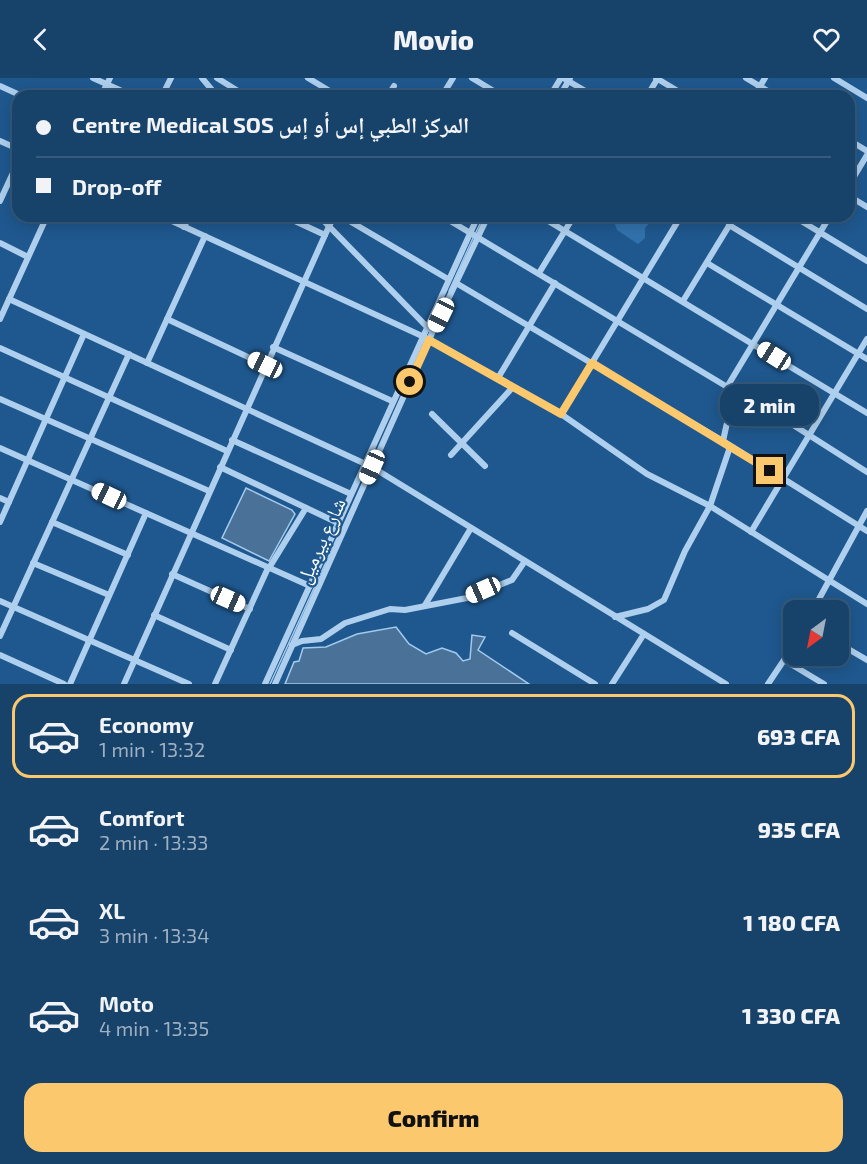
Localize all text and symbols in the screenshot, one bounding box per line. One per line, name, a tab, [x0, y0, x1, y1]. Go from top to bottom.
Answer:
icon: back	[24, 23, 57, 56]
text: Movio	[393, 23, 474, 55]
icon: heart	[810, 23, 843, 56]
text: Centre Medical SOS المركز الطبي إس أو إس	[72, 111, 469, 137]
text: Drop-off	[72, 173, 161, 199]
car	[425, 295, 457, 335]
car	[754, 339, 794, 373]
car	[245, 349, 285, 381]
route start	[396, 368, 423, 395]
callout: 2 min	[720, 384, 820, 426]
text: 2 min	[744, 393, 795, 417]
car	[356, 447, 388, 487]
route end	[756, 457, 783, 484]
car	[89, 480, 129, 512]
street label: شارع بيرميل	[291, 494, 351, 588]
car	[463, 574, 503, 606]
car	[208, 583, 248, 615]
north arrow	[783, 600, 849, 666]
map controls	[783, 600, 849, 666]
icon: car	[27, 709, 81, 763]
text: Economy	[99, 711, 194, 737]
text: 693 CFA	[757, 723, 840, 749]
text: 1 min · 13:32	[99, 737, 205, 761]
icon: car	[27, 802, 81, 856]
text: Comfort	[99, 804, 184, 830]
text: 935 CFA	[758, 816, 840, 842]
text: 2 min · 13:33	[99, 830, 208, 854]
icon: car	[27, 895, 81, 949]
text: XL	[99, 897, 125, 923]
text: 1 180 CFA	[743, 909, 840, 935]
text: 3 min · 13:34	[99, 923, 210, 947]
icon: car	[27, 988, 81, 1042]
text: Moto	[99, 990, 154, 1016]
text: 1 330 CFA	[742, 1002, 840, 1028]
text: 4 min · 13:35	[99, 1016, 209, 1040]
button: Confirm	[24, 1083, 843, 1152]

